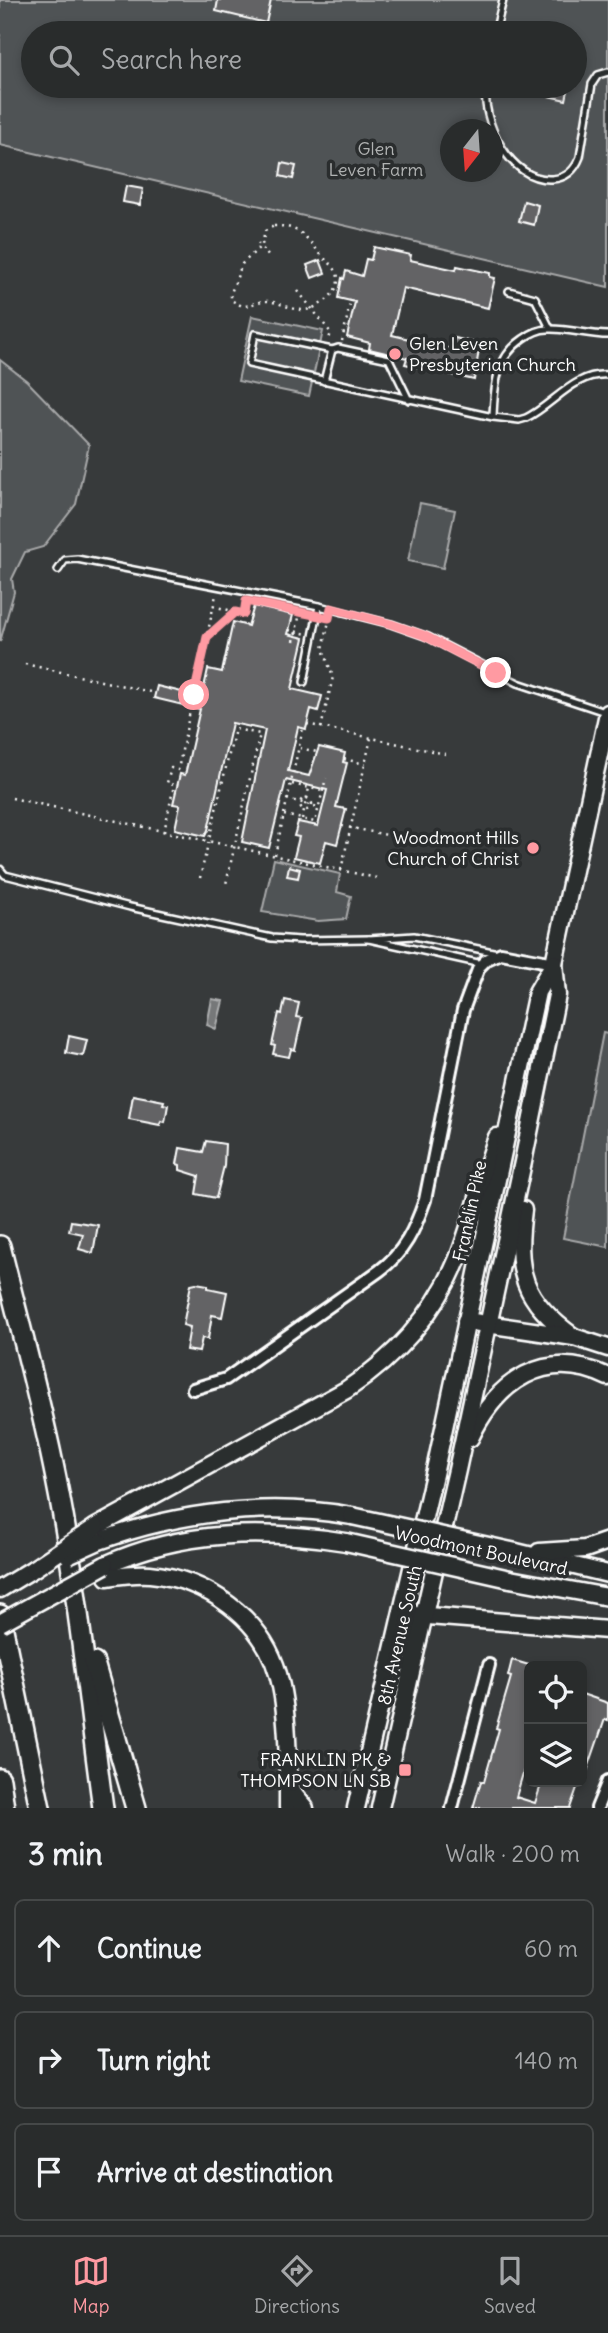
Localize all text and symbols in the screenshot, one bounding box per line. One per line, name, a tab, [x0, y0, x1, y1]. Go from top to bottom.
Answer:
search box	[21, 21, 587, 98]
icon: search	[45, 41, 83, 79]
text: Search here	[101, 43, 242, 76]
north arrow	[440, 119, 503, 182]
park label: Glen Leven Farm	[329, 137, 424, 181]
place label: Glen Leven Presbyterian Church	[409, 332, 576, 376]
marker: Glen Leven Presbyterian Church	[387, 346, 403, 362]
route end	[480, 657, 511, 688]
route start	[178, 679, 209, 710]
place label: Woodmont Hills Church of Christ	[387, 826, 519, 870]
marker: Woodmont Hills Church of Christ	[525, 840, 541, 856]
street label: Franklin Pike	[448, 1158, 491, 1264]
street label: Woodmont Boulevard	[393, 1521, 570, 1580]
street label: 8th Avenue South	[372, 1563, 427, 1707]
map controls	[524, 1661, 587, 1787]
button: locate	[524, 1661, 587, 1724]
button: layers	[524, 1724, 587, 1787]
place label: FRANKLIN PK & THOMPSON LN SB	[240, 1748, 391, 1792]
marker: FRANKLIN PK & THOMPSON LN SB	[397, 1762, 413, 1778]
text: 3 min	[28, 1835, 103, 1873]
text: Walk · 200 m	[445, 1839, 580, 1868]
icon: ahead	[30, 1929, 68, 1967]
text: Continue	[97, 1932, 202, 1965]
text: 60 m	[524, 1934, 578, 1963]
icon: right	[30, 2041, 68, 2079]
text: Turn right	[97, 2044, 210, 2077]
text: 140 m	[515, 2046, 578, 2075]
icon: arrive	[30, 2153, 68, 2191]
text: Arrive at destination	[97, 2156, 333, 2189]
tab: Map	[72, 2252, 110, 2318]
tab: Directions	[254, 2252, 340, 2318]
tab: Saved	[484, 2252, 536, 2318]

